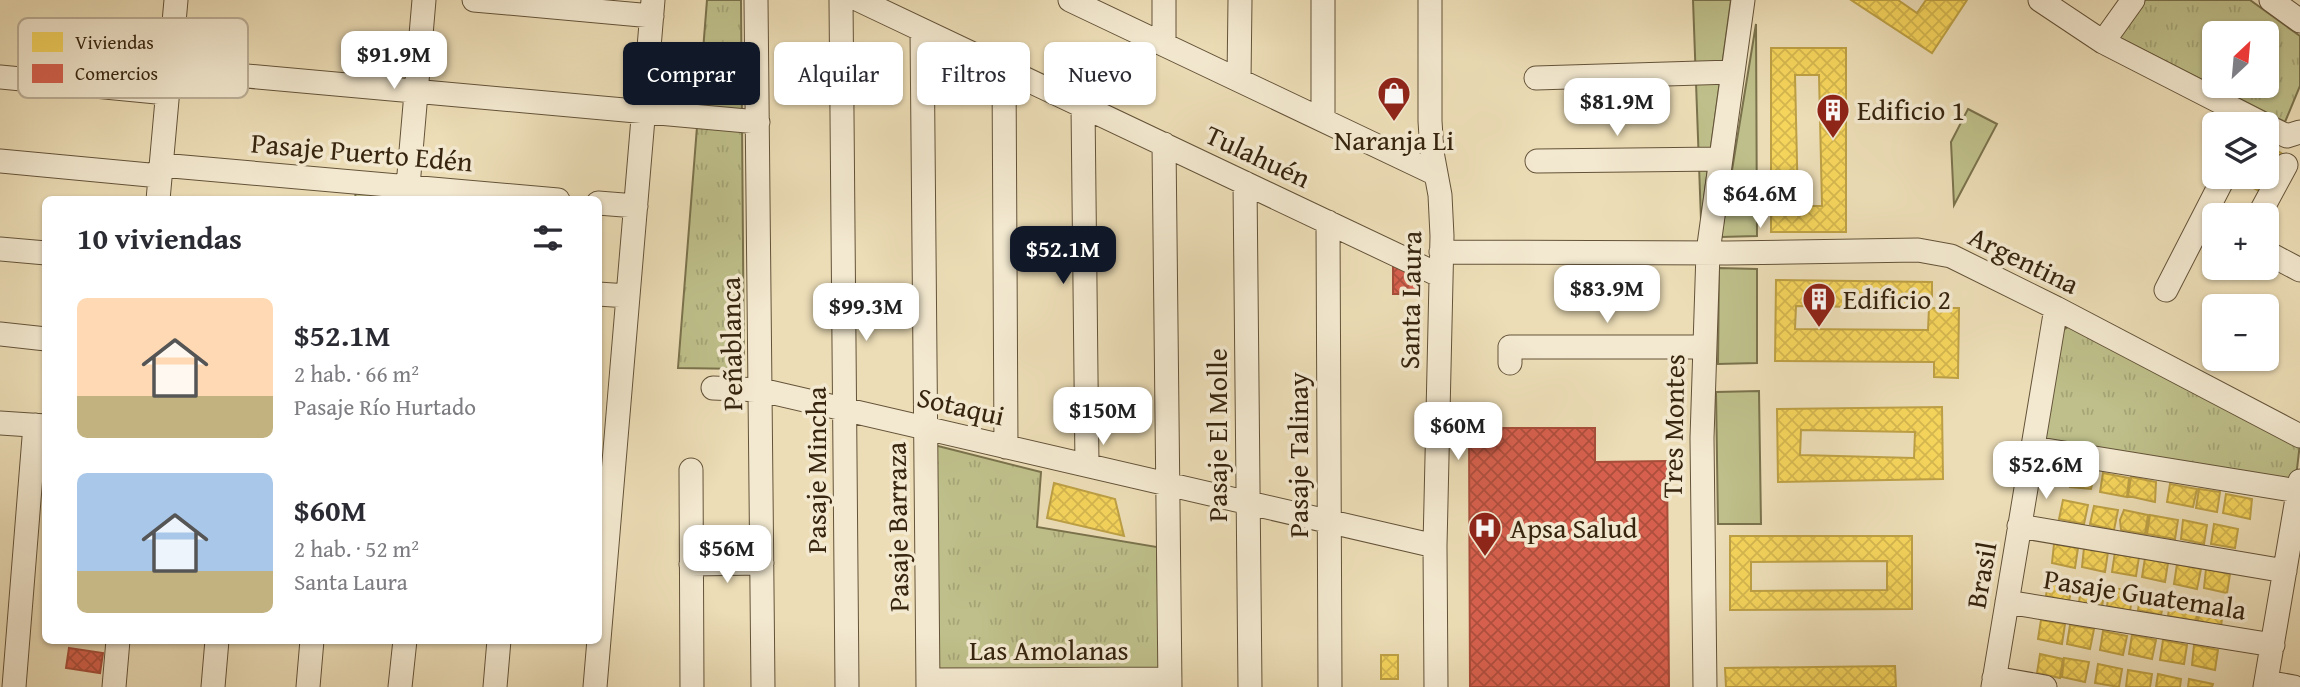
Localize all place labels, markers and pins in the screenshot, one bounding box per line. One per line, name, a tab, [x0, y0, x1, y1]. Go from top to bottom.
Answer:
pin: $91.9M	[337, 32, 451, 91]
shop icon: Naranja Li	[1375, 74, 1413, 123]
pin: $81.9M	[1560, 78, 1674, 138]
place label: Edificio 1	[1857, 89, 1965, 130]
building icon: Edificio 1	[1814, 91, 1852, 140]
place label: Naranja Li	[1334, 119, 1454, 160]
pin: $64.6M	[1703, 170, 1817, 230]
pin: $52.1M	[1006, 226, 1120, 286]
pin: $83.9M	[1550, 266, 1664, 325]
place label: Edificio 2	[1843, 278, 1951, 319]
building icon: Edificio 2	[1800, 280, 1838, 329]
pin: $99.3M	[809, 284, 923, 343]
pin: $150M	[1054, 388, 1152, 447]
pin: $60M	[1417, 402, 1499, 462]
pin: $52.6M	[1989, 442, 2103, 501]
place label: Apsa Salud	[1510, 507, 1638, 548]
hospital icon: Apsa Salud	[1466, 509, 1504, 558]
pin: $56M	[686, 526, 768, 585]

